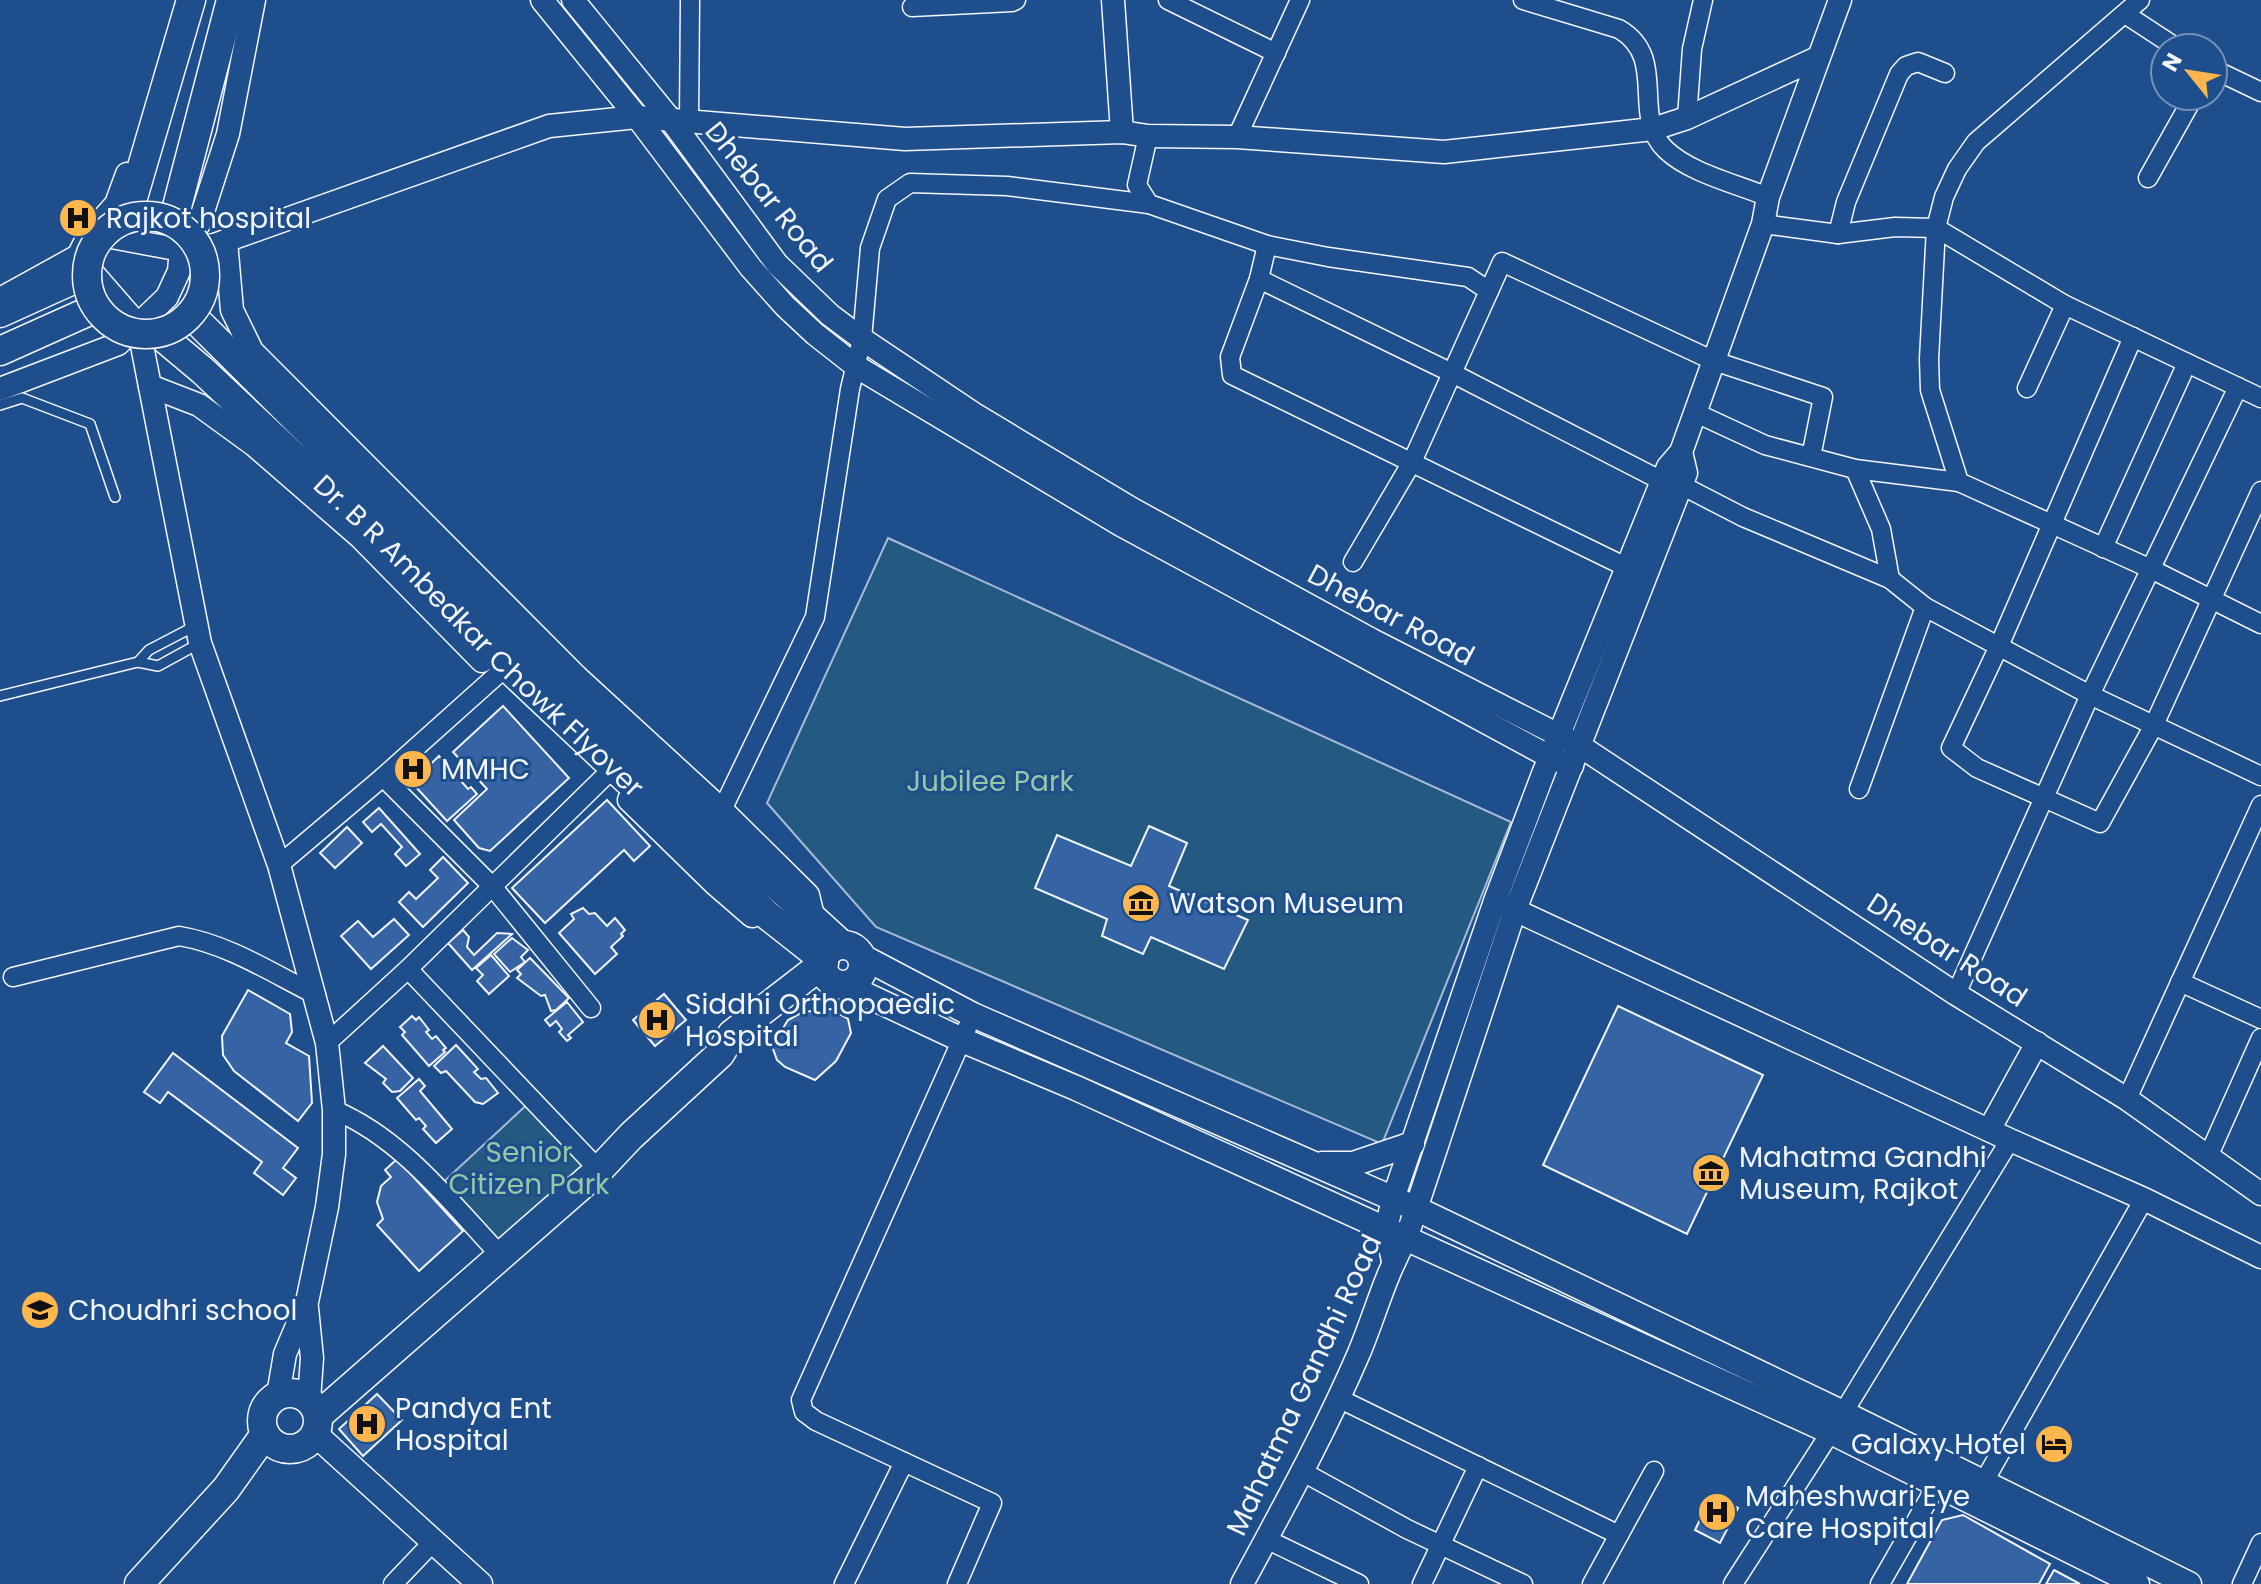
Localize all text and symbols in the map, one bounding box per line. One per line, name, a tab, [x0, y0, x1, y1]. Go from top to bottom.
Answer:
north arrow	[2149, 32, 2229, 112]
text: N	[2155, 47, 2190, 77]
street label: Dhebar Road	[696, 113, 842, 281]
hospital icon: Rajkot hospital	[57, 197, 99, 239]
place label: Rajkot hospital	[106, 199, 311, 238]
street label: Dr. B R Ambedkar Chowk Flyover	[305, 465, 653, 806]
street label: Dhebar Road	[1301, 555, 1481, 675]
hospital icon: MMHC	[392, 748, 434, 790]
place label: MMHC	[441, 750, 530, 789]
park label: Jubilee Park	[906, 762, 1074, 801]
museum icon: Watson Museum	[1120, 882, 1162, 924]
place label: Watson Museum	[1169, 884, 1404, 923]
street label: Dhebar Road	[1859, 884, 2035, 1016]
place label: Siddhi Orthopaedic Hospital	[685, 985, 955, 1056]
hospital icon: Siddhi Orthopaedic Hospital	[636, 999, 678, 1041]
park label: Senior Citizen Park	[448, 1133, 610, 1204]
place label: Mahatma Gandhi Museum, Rajkot	[1739, 1138, 1987, 1209]
museum icon: Mahatma Gandhi Museum, Rajkot	[1690, 1152, 1732, 1194]
street label: Mahatma Gandhi Road	[1217, 1228, 1391, 1542]
school or university icon: Choudhri school	[19, 1289, 61, 1331]
place label: Choudhri school	[68, 1291, 297, 1330]
place label: Pandya Ent Hospital	[395, 1389, 552, 1460]
hospital icon: Pandya Ent Hospital	[346, 1403, 388, 1445]
hotel icon: Galaxy Hotel	[2033, 1423, 2075, 1465]
place label: Galaxy Hotel	[1851, 1425, 2026, 1464]
place label: Maheshwari Eye Care Hospital	[1745, 1477, 1970, 1548]
hospital icon: Maheshwari Eye Care Hospital	[1696, 1491, 1738, 1533]

